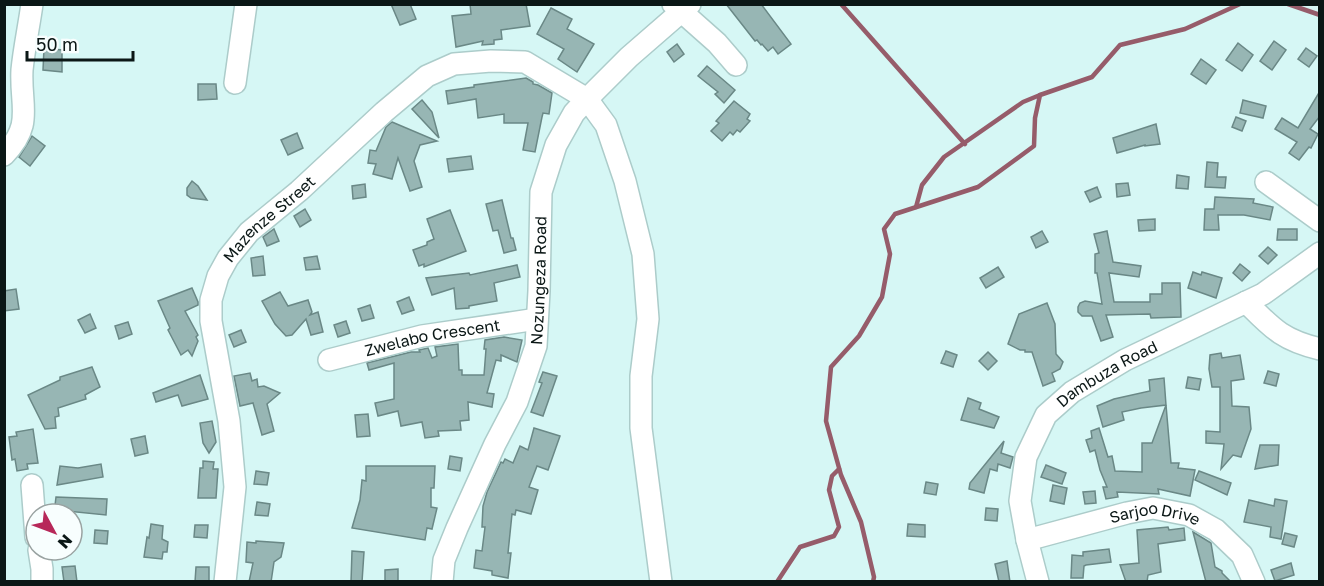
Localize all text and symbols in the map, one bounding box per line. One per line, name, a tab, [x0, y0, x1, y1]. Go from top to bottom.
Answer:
scale bar	[27, 24, 134, 62]
text: 50 m	[36, 33, 78, 55]
street label: Mazenze Street	[219, 171, 319, 266]
street label: Nozungeza Road	[526, 216, 551, 345]
street label: Zwelabo Crescent	[362, 315, 502, 360]
street label: Dambuza Road	[1052, 336, 1161, 411]
street label: Sarjoo Drive	[1107, 497, 1204, 529]
north arrow	[24, 502, 84, 562]
text: N	[54, 531, 77, 553]

